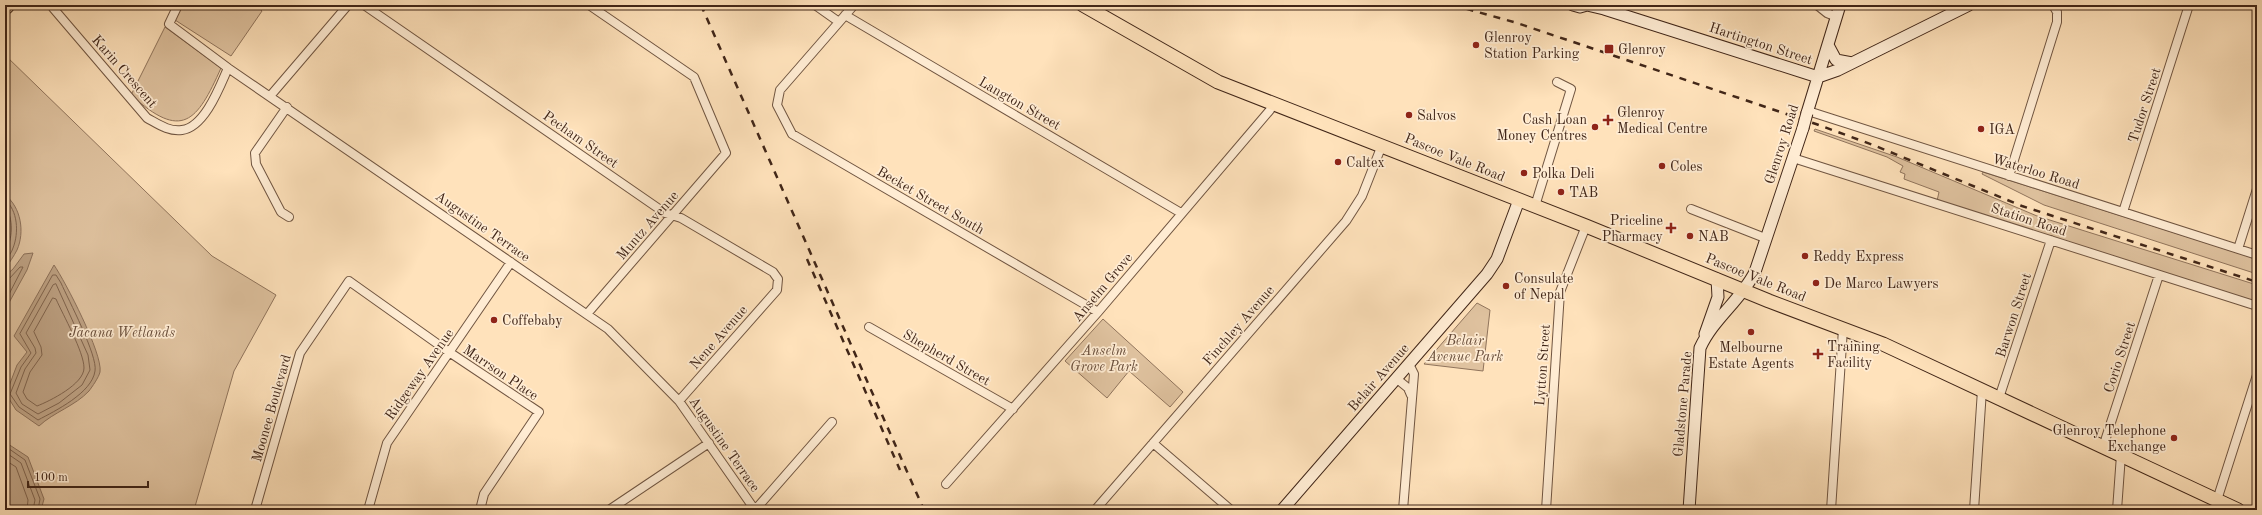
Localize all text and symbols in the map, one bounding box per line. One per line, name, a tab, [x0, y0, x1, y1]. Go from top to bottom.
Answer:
street label: Hartington Street	[1707, 21, 1814, 67]
place label: Glenroy Station Parking	[1484, 31, 1580, 61]
street label: Karin Crescent	[89, 33, 159, 111]
marker: Glenroy Station Parking	[1471, 40, 1481, 50]
marker: Glenroy	[1603, 43, 1615, 55]
place label: Glenroy	[1618, 43, 1667, 57]
street label: Tudor Street	[2126, 66, 2164, 145]
street label: Langton Street	[976, 75, 1063, 133]
street label: Glenroy Road	[1762, 103, 1801, 186]
place label: Glenroy Medical Centre	[1617, 106, 1707, 136]
street label: Pecham Street	[540, 109, 621, 171]
place label: Salvos	[1417, 109, 1456, 123]
marker: Salvos	[1404, 110, 1414, 120]
place label: Cash Loan Money Centres	[1496, 113, 1587, 143]
marker: Glenroy Medical Centre	[1602, 114, 1614, 126]
marker: Cash Loan Money Centres	[1590, 122, 1600, 132]
place label: IGA	[1989, 123, 2015, 137]
marker: IGA	[1976, 124, 1986, 134]
street label: Pascoe Vale Road	[1402, 131, 1507, 185]
street label: Waterloo Road	[1990, 152, 2081, 192]
place label: Caltex	[1346, 156, 1385, 170]
marker: Caltex	[1333, 157, 1343, 167]
place label: Coles	[1670, 160, 1703, 174]
marker: Coles	[1657, 161, 1667, 171]
street label: Becket Street South	[874, 164, 987, 237]
place label: Polka Deli	[1532, 167, 1595, 181]
marker: Polka Deli	[1519, 168, 1529, 178]
place label: TAB	[1569, 186, 1598, 200]
marker: TAB	[1556, 187, 1566, 197]
street label: Augustine Terrace	[432, 189, 532, 265]
street label: Muntz Avenue	[614, 189, 681, 263]
street label: Station Road	[1989, 201, 2068, 239]
place label: Priceline Pharmacy	[1602, 214, 1664, 244]
marker: Priceline Pharmacy	[1666, 223, 1676, 233]
place label: NAB	[1698, 230, 1729, 244]
marker: NAB	[1685, 231, 1695, 241]
place label: Reddy Express	[1813, 250, 1904, 264]
street label: Anselm Grove	[1070, 251, 1135, 325]
street label: Pascoe Vale Road	[1703, 251, 1808, 305]
marker: Reddy Express	[1800, 251, 1810, 261]
street label: Barwon Street	[1994, 271, 2034, 359]
place label: Consulate of Nepal	[1514, 272, 1573, 302]
place label: De Marco Lawyers	[1824, 277, 1938, 291]
marker: De Marco Lawyers	[1811, 278, 1821, 288]
marker: Consulate of Nepal	[1501, 281, 1511, 291]
street label: Finchley Avenue	[1200, 283, 1277, 368]
street label: Nene Avenue	[687, 303, 750, 372]
place label: Coffebaby	[502, 314, 563, 328]
marker: Coffebaby	[489, 315, 499, 325]
street label: Corio Street	[2102, 320, 2138, 395]
street label: Lytton Street	[1533, 324, 1553, 407]
park label: Jacana Wetlands	[69, 326, 175, 340]
street label: Ridgeway Avenue	[383, 326, 457, 423]
street label: Shepherd Street	[901, 327, 993, 389]
marker: Melbourne Estate Agents	[1746, 327, 1756, 337]
park label: Belair Avenue Park	[1426, 334, 1503, 364]
place label: Training Facility	[1827, 340, 1880, 370]
street label: Belair Avenue	[1346, 341, 1412, 414]
place label: Melbourne Estate Agents	[1708, 341, 1794, 371]
street label: Marrson Place	[460, 343, 541, 403]
park label: Anselm Grove Park	[1070, 344, 1138, 374]
marker: Training Facility	[1812, 348, 1824, 360]
street label: Gladstone Parade	[1671, 351, 1695, 458]
street label: Moonee Boulevard	[250, 353, 294, 464]
street label: Augustine Terrace	[686, 395, 762, 495]
place label: Glenroy Telephone Exchange	[2053, 424, 2166, 454]
marker: Glenroy Telephone Exchange	[2169, 433, 2179, 443]
scale bar	[28, 463, 148, 489]
text: 100 m	[34, 472, 68, 484]

